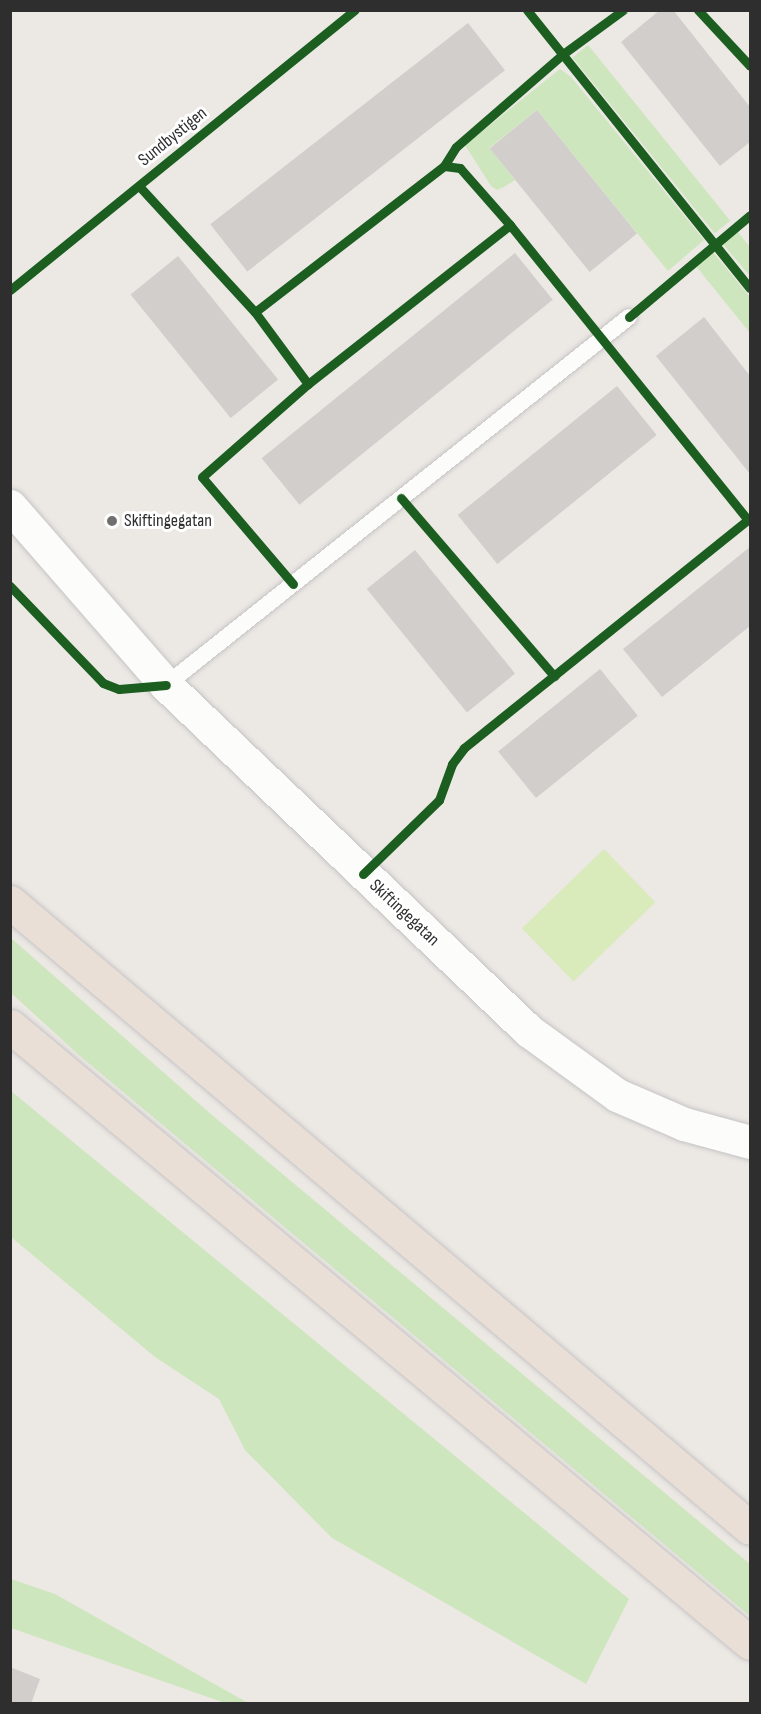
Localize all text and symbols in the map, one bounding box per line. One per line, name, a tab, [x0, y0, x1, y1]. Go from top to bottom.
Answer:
street label: Sundbystigen	[134, 103, 212, 171]
place label: Skiftingegatan	[124, 510, 212, 532]
marker: Skiftingegatan	[105, 514, 119, 528]
street label: Skiftingegatan	[364, 875, 444, 951]

